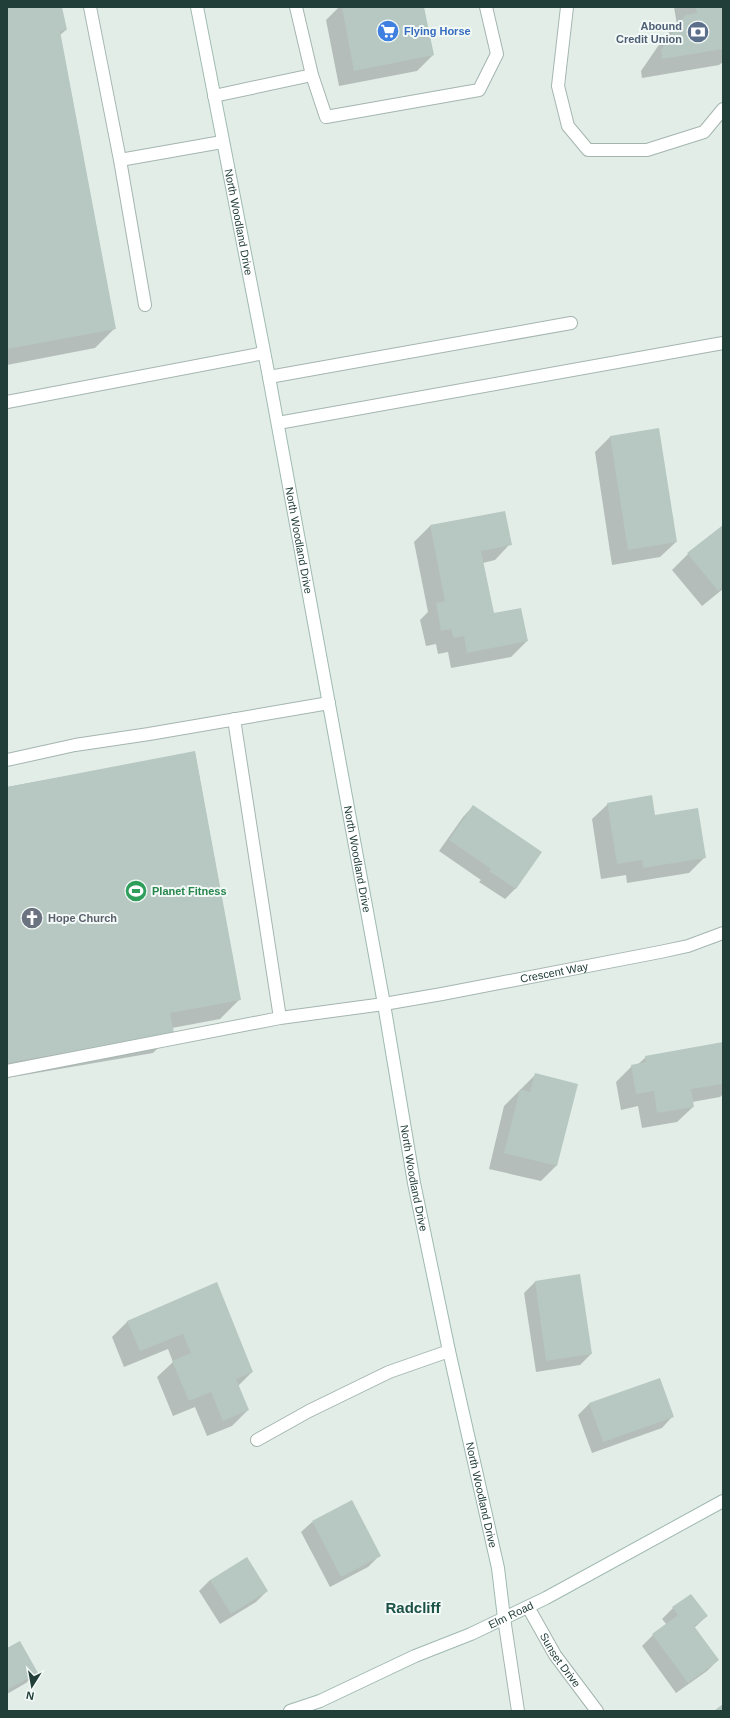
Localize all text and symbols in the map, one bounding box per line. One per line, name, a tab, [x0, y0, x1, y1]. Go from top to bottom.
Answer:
supermarket icon: Flying Horse	[375, 18, 401, 44]
bank icon: Abound Credit Union	[685, 19, 711, 45]
place label: Abound Credit Union	[616, 20, 682, 45]
place label: Flying Horse	[404, 25, 471, 37]
street label: North Woodland Drive	[223, 168, 255, 276]
street label: North Woodland Drive	[283, 486, 315, 595]
street label: North Woodland Drive	[342, 805, 373, 913]
sports icon: Planet Fitness	[123, 878, 149, 904]
place label: Planet Fitness	[152, 885, 227, 897]
church icon: Hope Church	[19, 905, 45, 931]
place label: Hope Church	[48, 912, 117, 924]
street label: Crescent Way	[519, 960, 589, 985]
street label: North Woodland Drive	[398, 1124, 430, 1232]
street label: North Woodland Drive	[464, 1441, 499, 1549]
district label: Radcliff	[385, 1599, 442, 1616]
street label: Elm Road	[486, 1599, 535, 1631]
street label: Sunset Drive	[538, 1631, 583, 1689]
north arrow	[12, 1666, 52, 1706]
text: N	[25, 1689, 35, 1702]

